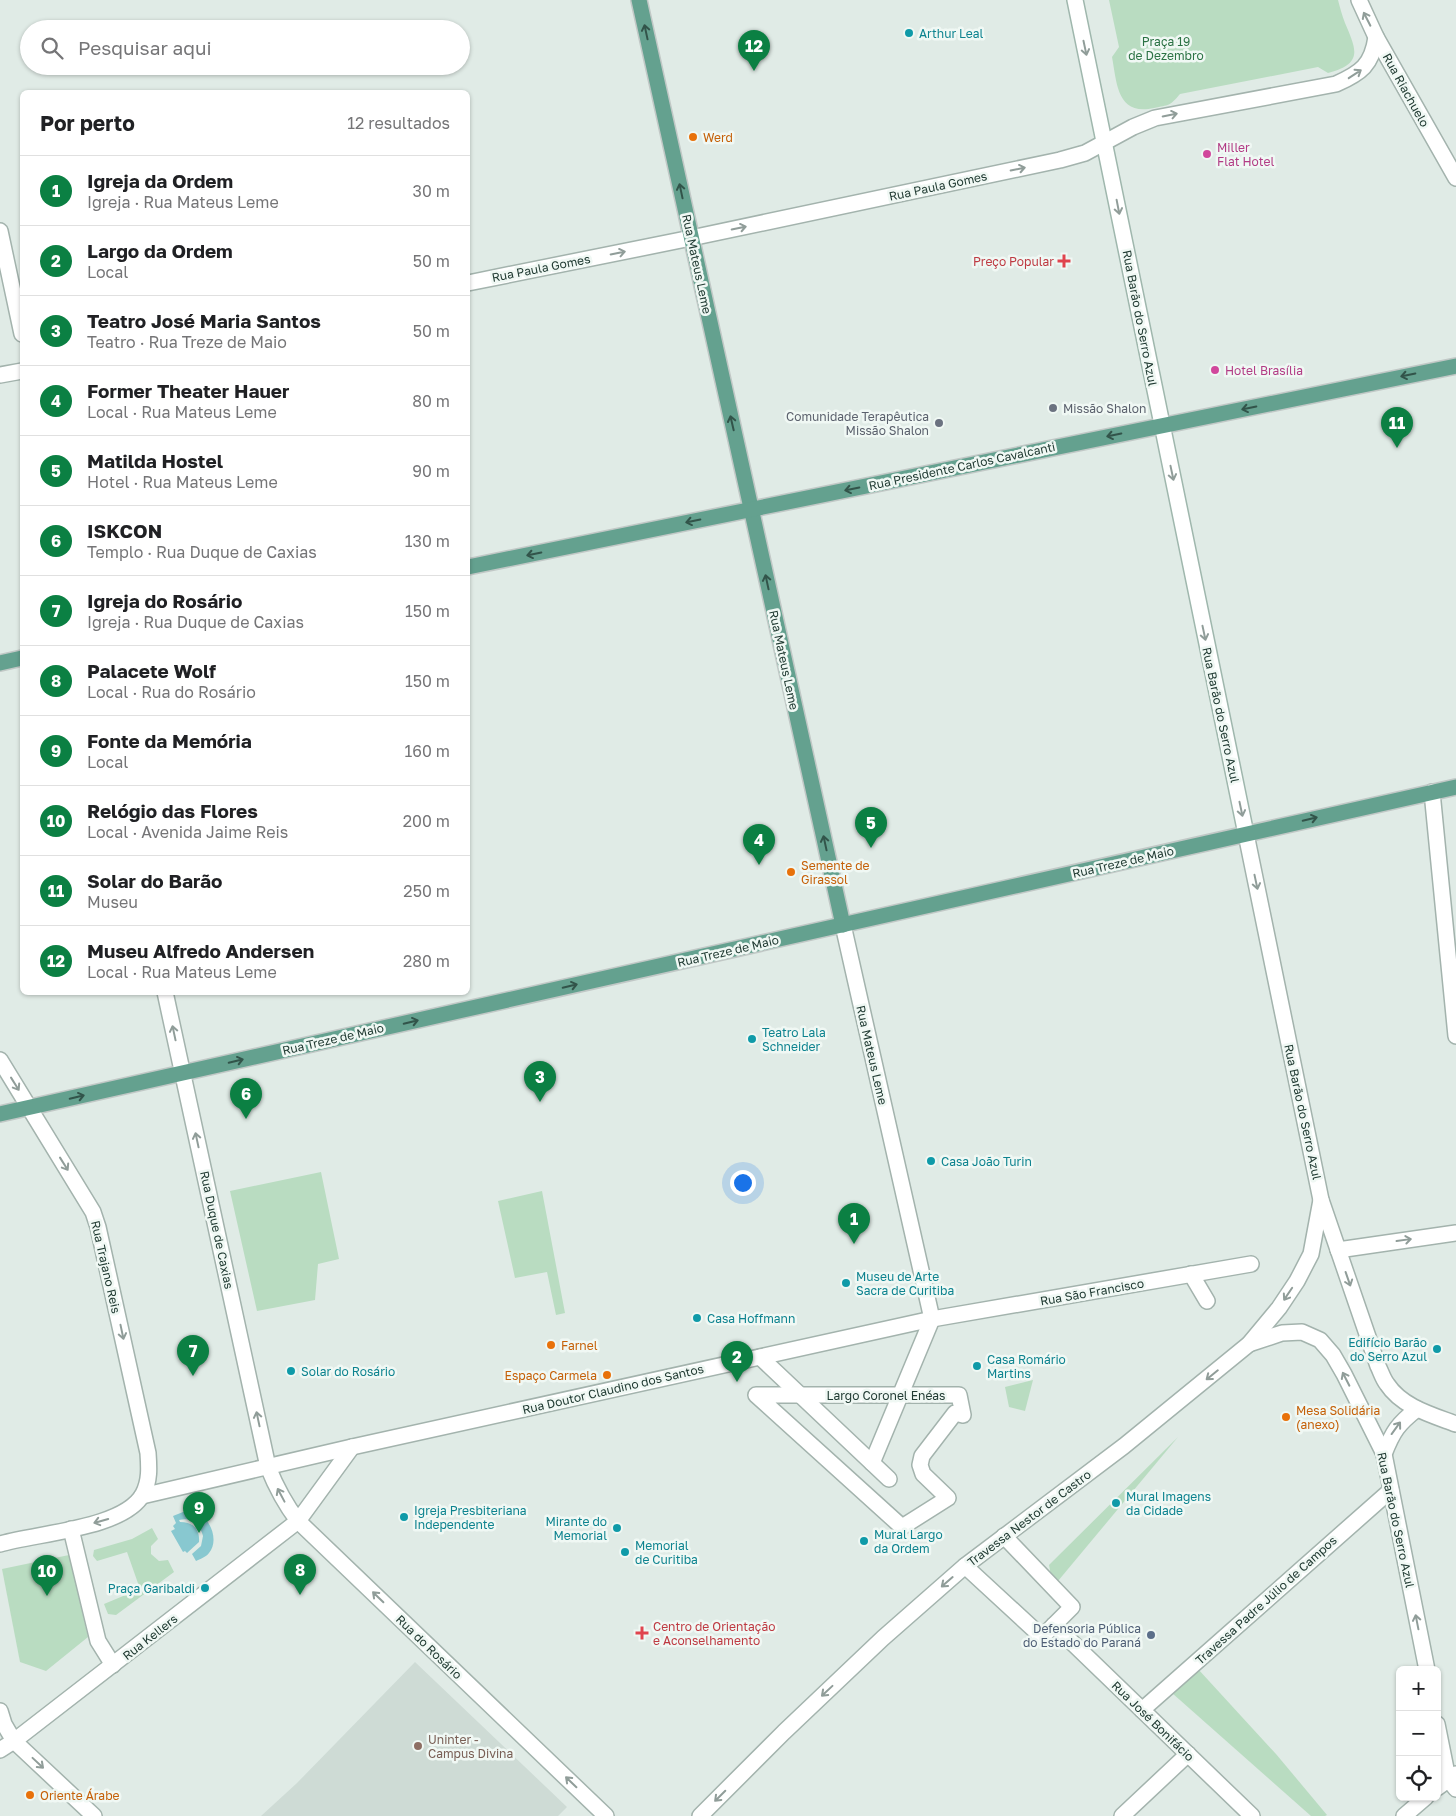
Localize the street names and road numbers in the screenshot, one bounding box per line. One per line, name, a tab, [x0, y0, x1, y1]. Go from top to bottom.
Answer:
street label: Rua Riachuelo	[1380, 50, 1432, 130]
street label: Rua Paula Gomes	[888, 168, 988, 204]
street label: Rua Mateus Leme	[679, 213, 715, 315]
street label: Rua Barão do Serro Azul	[1119, 249, 1161, 387]
street label: Rua Paula Gomes	[491, 251, 591, 285]
street label: Rua Presidente Carlos Cavalcanti	[867, 439, 1057, 493]
street label: Rua Mateus Leme	[766, 609, 802, 711]
street label: Rua Barão do Serro Azul	[1199, 646, 1243, 784]
street label: Rua Treze de Maio	[1071, 843, 1175, 881]
street label: Rua Treze de Maio	[676, 932, 780, 970]
street label: Rua Mateus Leme	[853, 1004, 891, 1106]
street label: Rua Treze de Maio	[281, 1020, 385, 1058]
street label: Rua Barão do Serro Azul	[1281, 1043, 1325, 1181]
street label: Rua Duque de Caxias	[197, 1170, 237, 1290]
street label: Rua Trajano Reis	[88, 1219, 124, 1315]
street label: Rua São Francisco	[1039, 1275, 1145, 1309]
street label: Rua Doutor Claudino dos Santos	[521, 1361, 705, 1417]
street label: Largo Coronel Enéas	[827, 1388, 945, 1403]
street label: Rua Barão do Serro Azul	[1374, 1451, 1418, 1589]
street label: Travessa Nestor de Castro	[964, 1467, 1094, 1569]
street label: Travessa Padre Júlio de Campos	[1192, 1533, 1340, 1667]
street label: Rua Kellers	[120, 1611, 180, 1663]
street label: Rua do Rosário	[393, 1612, 465, 1682]
street label: Rua José Bonifácio	[1109, 1678, 1197, 1764]

